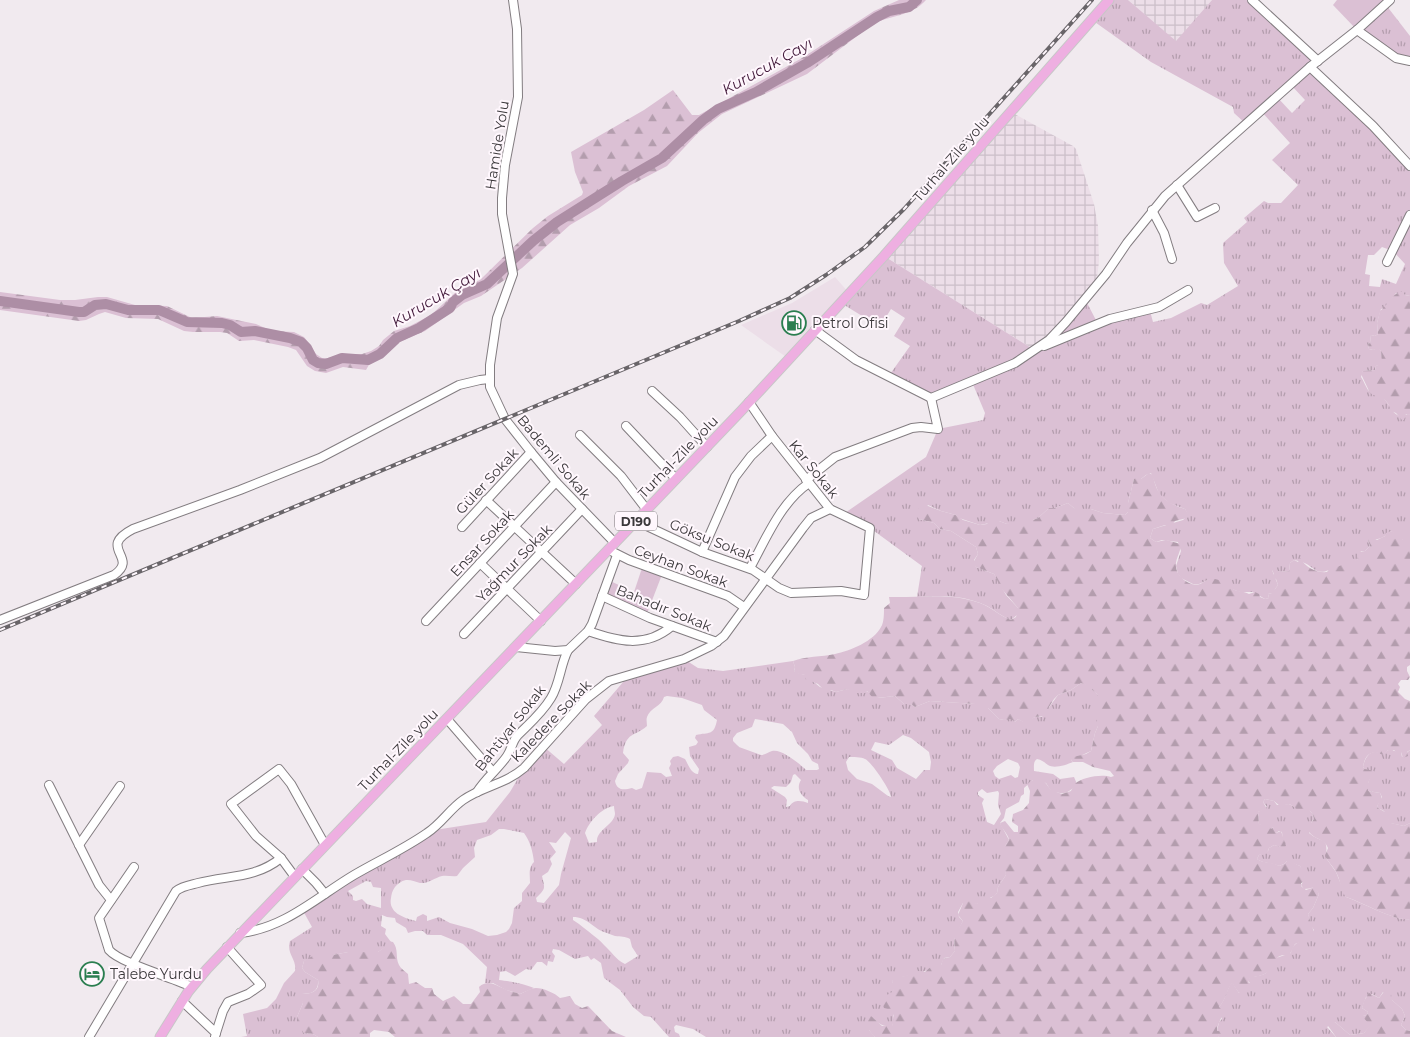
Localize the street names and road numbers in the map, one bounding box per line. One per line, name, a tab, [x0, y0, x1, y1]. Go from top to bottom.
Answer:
street label: Hamide Yolu	[481, 99, 513, 191]
street label: Turhal-Zile yolu	[909, 112, 993, 206]
street label: Bademli Sokak	[513, 411, 595, 504]
street label: Turhal-Zile yolu	[634, 412, 722, 502]
street label: Kar Sokak	[785, 436, 843, 502]
street label: Güler Sokak	[452, 444, 523, 518]
street label: Ensar Sokak	[446, 505, 518, 580]
road number: D190	[615, 512, 657, 530]
street label: Göksu Sokak	[667, 515, 758, 565]
street label: Yağmur Sokak	[472, 520, 556, 606]
street label: Ceyhan Sokak	[632, 541, 731, 592]
street label: Bahadır Sokak	[614, 581, 715, 636]
street label: Kaledere Sokak	[507, 675, 595, 766]
street label: Bahtiyar Sokak	[471, 681, 550, 775]
street label: Turhal-Zile yolu	[354, 705, 442, 795]

